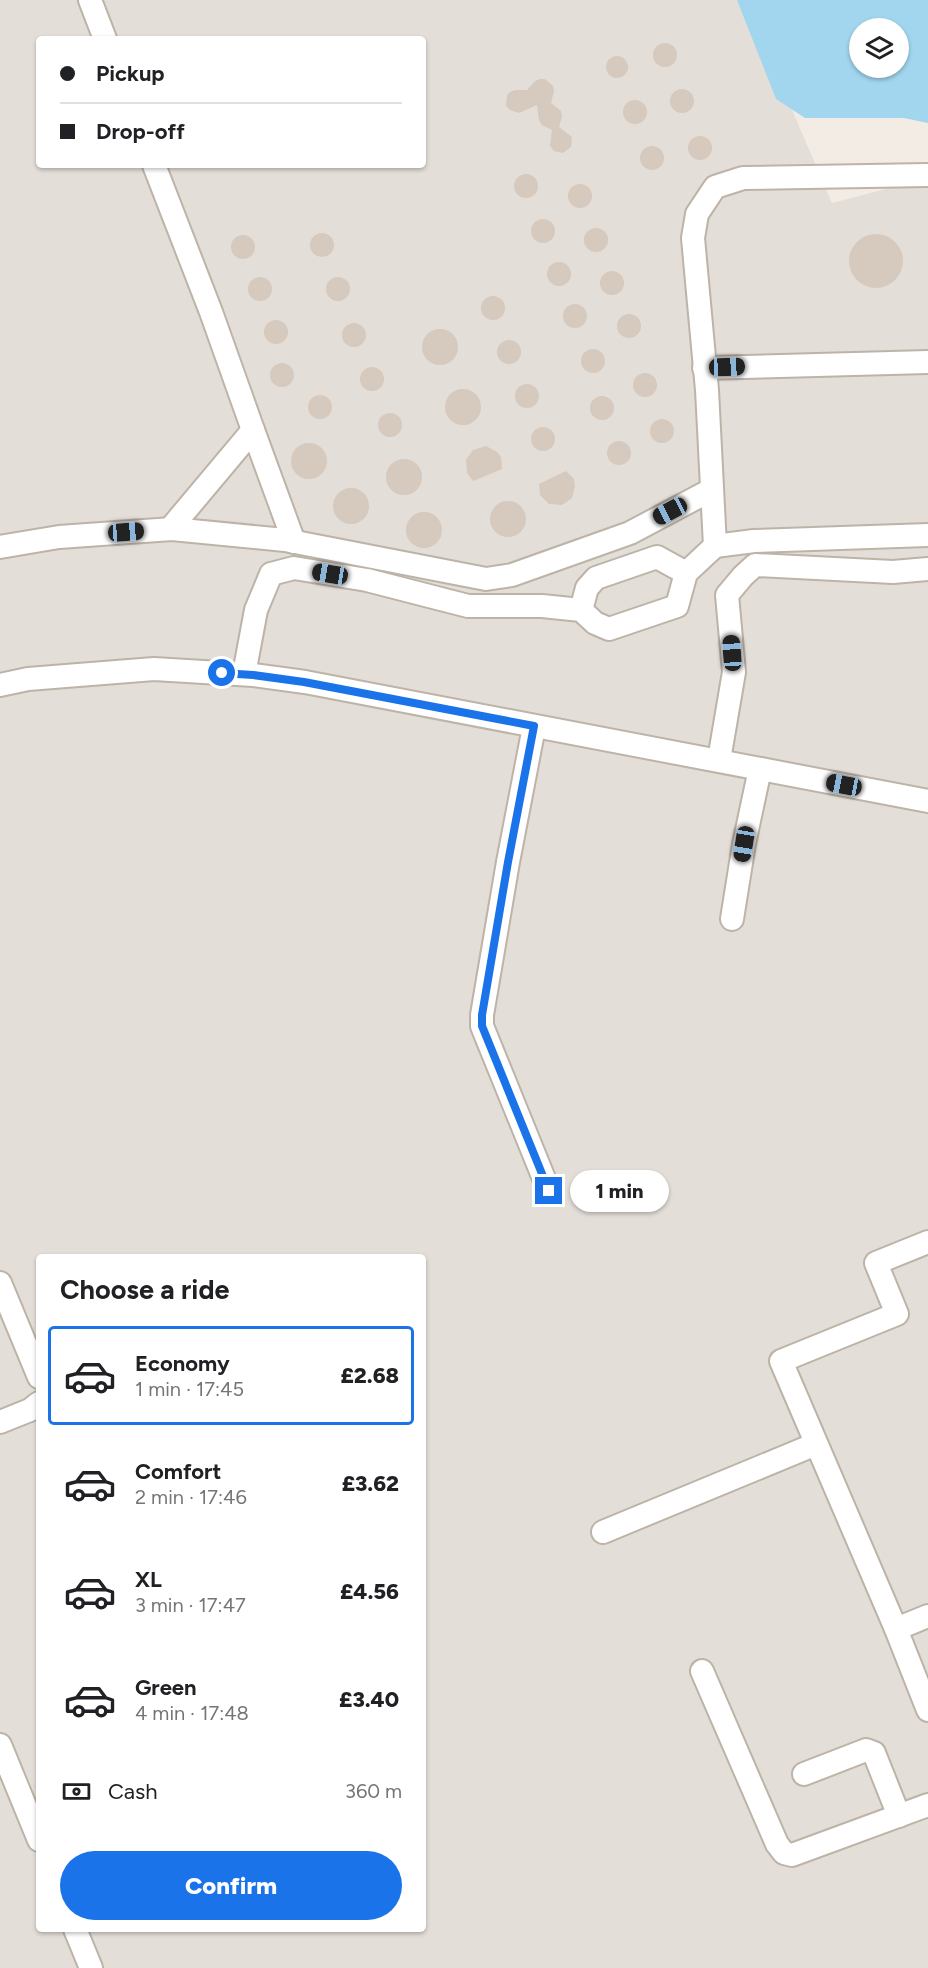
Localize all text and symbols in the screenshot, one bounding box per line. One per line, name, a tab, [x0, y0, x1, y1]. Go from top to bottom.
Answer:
map controls	[849, 18, 909, 78]
button: layers	[849, 18, 909, 78]
text: Pickup	[96, 60, 165, 87]
text: Drop-off	[96, 118, 185, 145]
car	[709, 357, 745, 377]
car	[650, 495, 690, 527]
car	[107, 522, 145, 542]
car	[311, 562, 349, 586]
car	[722, 634, 742, 672]
route start	[208, 659, 235, 686]
car	[825, 773, 863, 797]
car	[732, 825, 756, 863]
callout: 1 min	[570, 1170, 669, 1212]
route end	[535, 1177, 562, 1204]
text: 1 min	[596, 1179, 643, 1203]
text: Choose a ride	[60, 1273, 229, 1306]
icon: car	[63, 1349, 117, 1403]
text: Economy	[135, 1350, 230, 1377]
text: £2.68	[341, 1362, 399, 1389]
text: 1 min · 17:45	[135, 1377, 244, 1401]
icon: car	[63, 1457, 117, 1511]
text: Comfort	[135, 1458, 221, 1485]
text: £3.62	[342, 1470, 399, 1497]
text: 2 min · 17:46	[135, 1485, 247, 1509]
icon: car	[63, 1565, 117, 1619]
text: XL	[135, 1566, 162, 1593]
text: £4.56	[340, 1578, 399, 1605]
text: 3 min · 17:47	[135, 1593, 246, 1617]
icon: car	[63, 1673, 117, 1727]
text: Green	[135, 1674, 197, 1701]
text: £3.40	[339, 1686, 399, 1713]
text: 4 min · 17:48	[135, 1701, 249, 1725]
icon: cash	[60, 1775, 93, 1808]
text: Cash	[108, 1778, 158, 1805]
text: 360 m	[345, 1779, 402, 1803]
button: Confirm	[60, 1851, 402, 1920]

